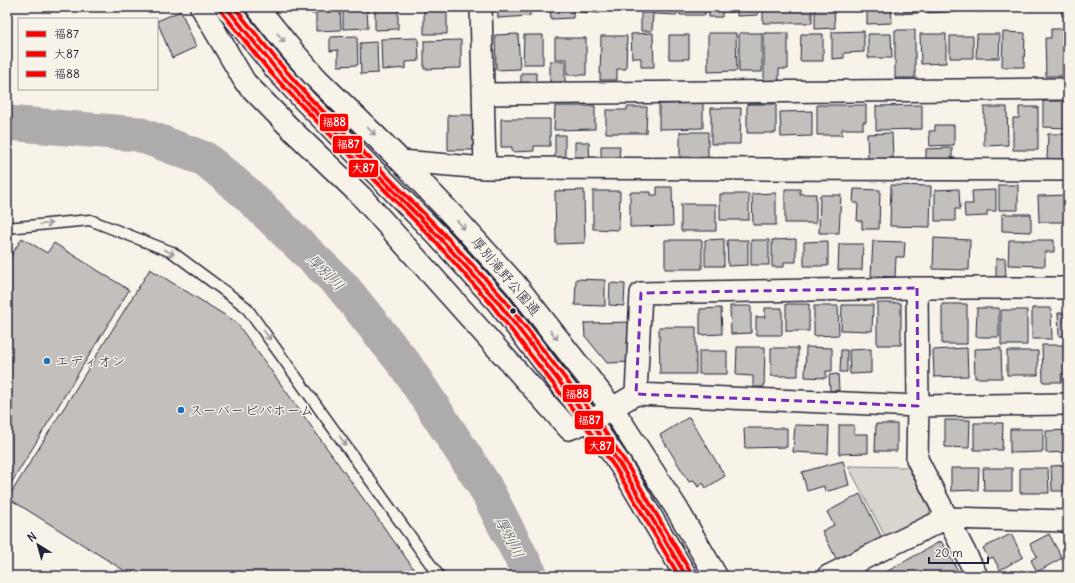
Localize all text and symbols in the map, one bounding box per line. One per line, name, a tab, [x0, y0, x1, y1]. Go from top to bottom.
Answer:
legend	[18, 18, 158, 90]
text: 福87	[54, 26, 79, 41]
one-way arrow	[277, 32, 285, 43]
text: 大87	[54, 46, 79, 61]
text: 福88	[54, 66, 80, 81]
line badge: 福88	[319, 113, 349, 132]
text: 福88	[322, 115, 346, 129]
one-way arrow	[366, 127, 376, 136]
line badge: 福87	[332, 135, 363, 154]
text: 福87	[337, 137, 360, 151]
line badge: 大87	[348, 159, 379, 178]
text: 大87	[352, 161, 375, 175]
one-way arrow	[457, 220, 466, 230]
one-way arrow	[39, 221, 52, 228]
street label: 厚別滝野公園通	[468, 233, 544, 319]
one-way arrow	[163, 249, 175, 256]
water label: 厚別川	[303, 249, 349, 295]
unlabelled marker	[508, 306, 518, 316]
one-way arrow	[550, 329, 559, 340]
one-way arrow	[263, 330, 271, 341]
place label: エディオン	[55, 352, 126, 370]
marker: エディオン	[42, 356, 52, 366]
line badge: 福88	[562, 384, 592, 403]
text: 福88	[565, 387, 589, 401]
place label: スーパービバホーム	[189, 401, 314, 419]
marker: スーパービバホーム	[176, 405, 186, 415]
line badge: 福87	[574, 410, 604, 430]
text: 福87	[578, 413, 601, 427]
one-way arrow	[339, 435, 347, 446]
line badge: 大87	[584, 436, 615, 455]
text: 大87	[589, 439, 612, 453]
water label: 厚別川	[491, 513, 529, 561]
north arrow	[18, 525, 58, 565]
text: N	[25, 529, 39, 545]
scale bar	[929, 539, 988, 565]
text: 20 m	[935, 545, 963, 560]

